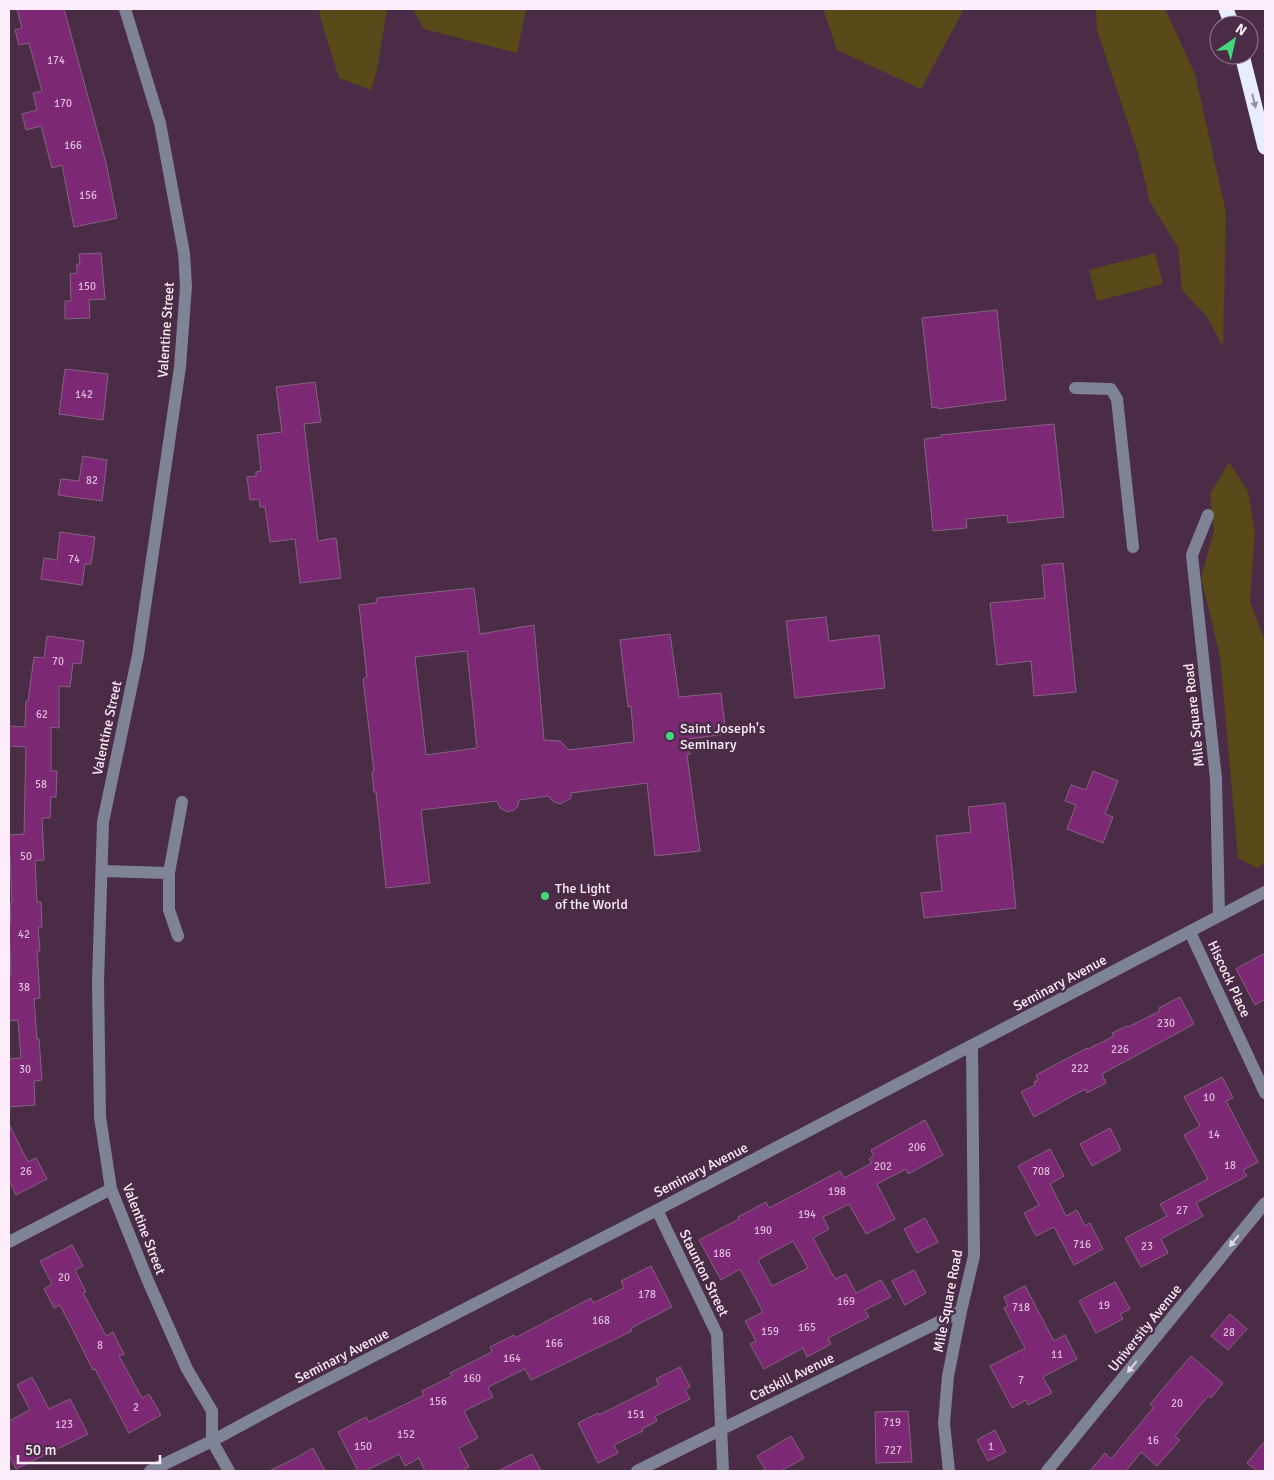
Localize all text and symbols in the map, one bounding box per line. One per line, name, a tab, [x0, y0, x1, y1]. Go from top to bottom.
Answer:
north arrow	[1209, 15, 1259, 65]
text: N	[1232, 20, 1250, 39]
house number: 174	[47, 54, 65, 67]
one-way arrow	[1250, 93, 1258, 108]
house number: 170	[54, 97, 72, 110]
house number: 166	[64, 139, 82, 152]
house number: 156	[79, 189, 97, 202]
house number: 150	[78, 280, 96, 293]
street label: Valentine Street	[154, 281, 178, 379]
house number: 142	[75, 388, 93, 401]
house number: 82	[86, 474, 98, 487]
house number: 74	[68, 553, 80, 566]
house number: 70	[52, 655, 64, 668]
street label: Mile Square Road	[1180, 662, 1208, 768]
street label: Valentine Street	[89, 679, 125, 777]
house number: 62	[36, 708, 48, 721]
place label: Saint Joseph's Seminary	[680, 720, 765, 753]
marker: Saint Joseph's Seminary	[664, 730, 676, 742]
house number: 58	[35, 778, 47, 791]
house number: 50	[20, 850, 32, 863]
place label: The Light of the World	[555, 880, 628, 913]
marker: The Light of the World	[539, 890, 551, 902]
house number: 42	[18, 928, 30, 941]
street label: Hiscock Place	[1204, 938, 1254, 1020]
street label: Seminary Avenue	[1010, 951, 1110, 1015]
house number: 38	[18, 981, 30, 994]
house number: 230	[1157, 1017, 1175, 1030]
house number: 226	[1111, 1043, 1129, 1056]
house number: 222	[1071, 1062, 1089, 1075]
house number: 30	[19, 1063, 31, 1076]
house number: 10	[1203, 1091, 1215, 1104]
house number: 14	[1208, 1128, 1220, 1141]
street label: Seminary Avenue	[651, 1139, 751, 1201]
house number: 206	[908, 1141, 926, 1154]
house number: 18	[1224, 1159, 1236, 1172]
house number: 202	[874, 1160, 892, 1173]
house number: 26	[20, 1165, 32, 1178]
house number: 708	[1032, 1165, 1050, 1178]
street label: Valentine Street	[119, 1181, 169, 1277]
house number: 198	[828, 1185, 846, 1198]
house number: 27	[1176, 1204, 1188, 1217]
house number: 194	[798, 1208, 816, 1221]
house number: 190	[754, 1224, 772, 1237]
street label: Staunton Street	[676, 1227, 732, 1319]
one-way arrow	[1229, 1234, 1240, 1247]
house number: 716	[1073, 1238, 1091, 1251]
house number: 23	[1141, 1240, 1153, 1253]
house number: 186	[713, 1247, 731, 1260]
street label: Mile Square Road	[930, 1248, 966, 1354]
house number: 20	[58, 1271, 70, 1284]
street label: University Avenue	[1105, 1281, 1185, 1375]
house number: 178	[638, 1288, 656, 1301]
house number: 169	[837, 1295, 855, 1308]
house number: 19	[1098, 1299, 1110, 1312]
house number: 718	[1012, 1301, 1030, 1314]
house number: 168	[592, 1314, 610, 1327]
house number: 165	[798, 1321, 816, 1334]
street label: Seminary Avenue	[292, 1325, 392, 1387]
house number: 159	[761, 1325, 779, 1338]
house number: 28	[1223, 1326, 1235, 1339]
house number: 166	[545, 1337, 563, 1350]
house number: 8	[97, 1339, 103, 1352]
house number: 11	[1051, 1348, 1063, 1361]
street label: Catskill Avenue	[747, 1349, 837, 1405]
house number: 164	[503, 1352, 521, 1365]
one-way arrow	[1126, 1361, 1137, 1374]
house number: 160	[463, 1372, 481, 1385]
house number: 7	[1018, 1374, 1024, 1387]
house number: 156	[429, 1395, 447, 1408]
house number: 20	[1171, 1397, 1183, 1410]
house number: 2	[133, 1401, 139, 1414]
house number: 151	[627, 1408, 645, 1421]
house number: 719	[883, 1416, 901, 1429]
house number: 123	[55, 1418, 73, 1431]
house number: 152	[397, 1428, 415, 1441]
scale bar	[18, 1432, 160, 1464]
house number: 16	[1147, 1434, 1159, 1447]
house number: 150	[354, 1440, 372, 1453]
house number: 1	[988, 1440, 994, 1453]
text: 50 m	[25, 1441, 56, 1459]
house number: 727	[884, 1444, 902, 1457]

